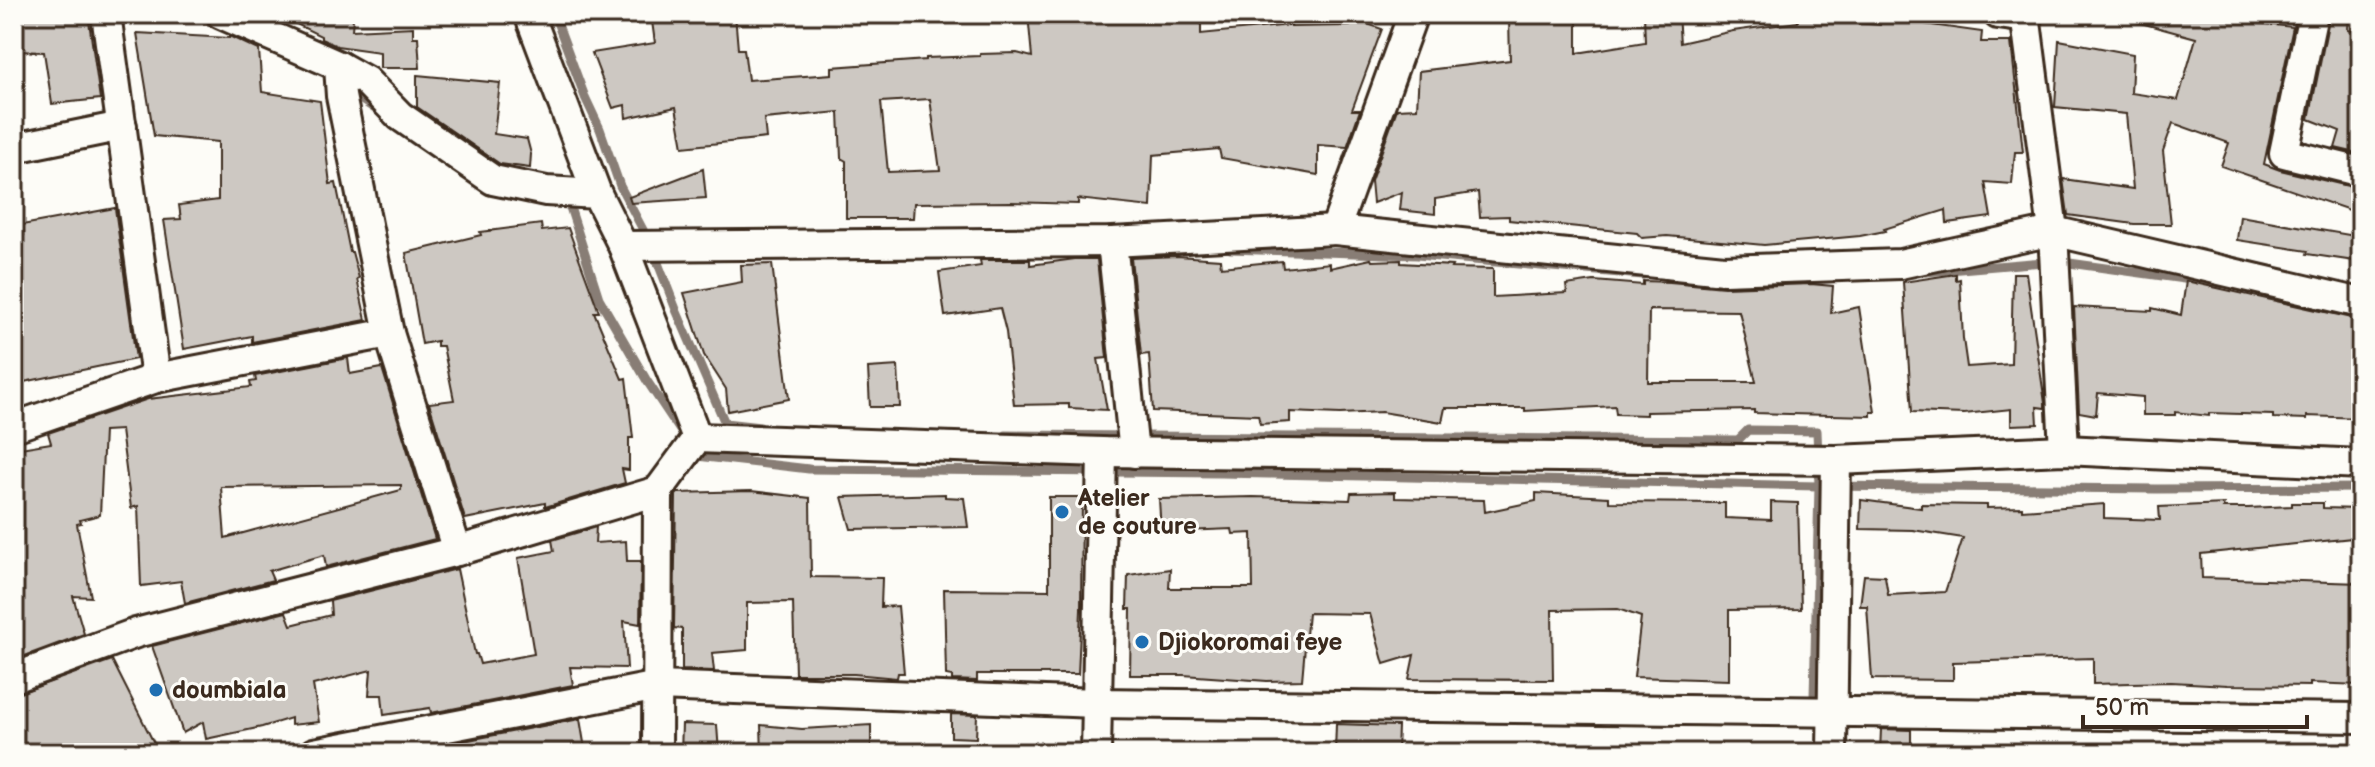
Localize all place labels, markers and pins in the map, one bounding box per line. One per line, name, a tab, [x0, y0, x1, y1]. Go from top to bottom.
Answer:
place label: Atelier de couture	[1077, 484, 1197, 541]
marker: Atelier de couture	[1053, 503, 1071, 521]
place label: Djiokoromai feye	[1158, 628, 1342, 657]
marker: Djiokoromai feye	[1133, 633, 1151, 651]
place label: doumbiala	[172, 676, 286, 705]
marker: doumbiala	[147, 681, 165, 699]

